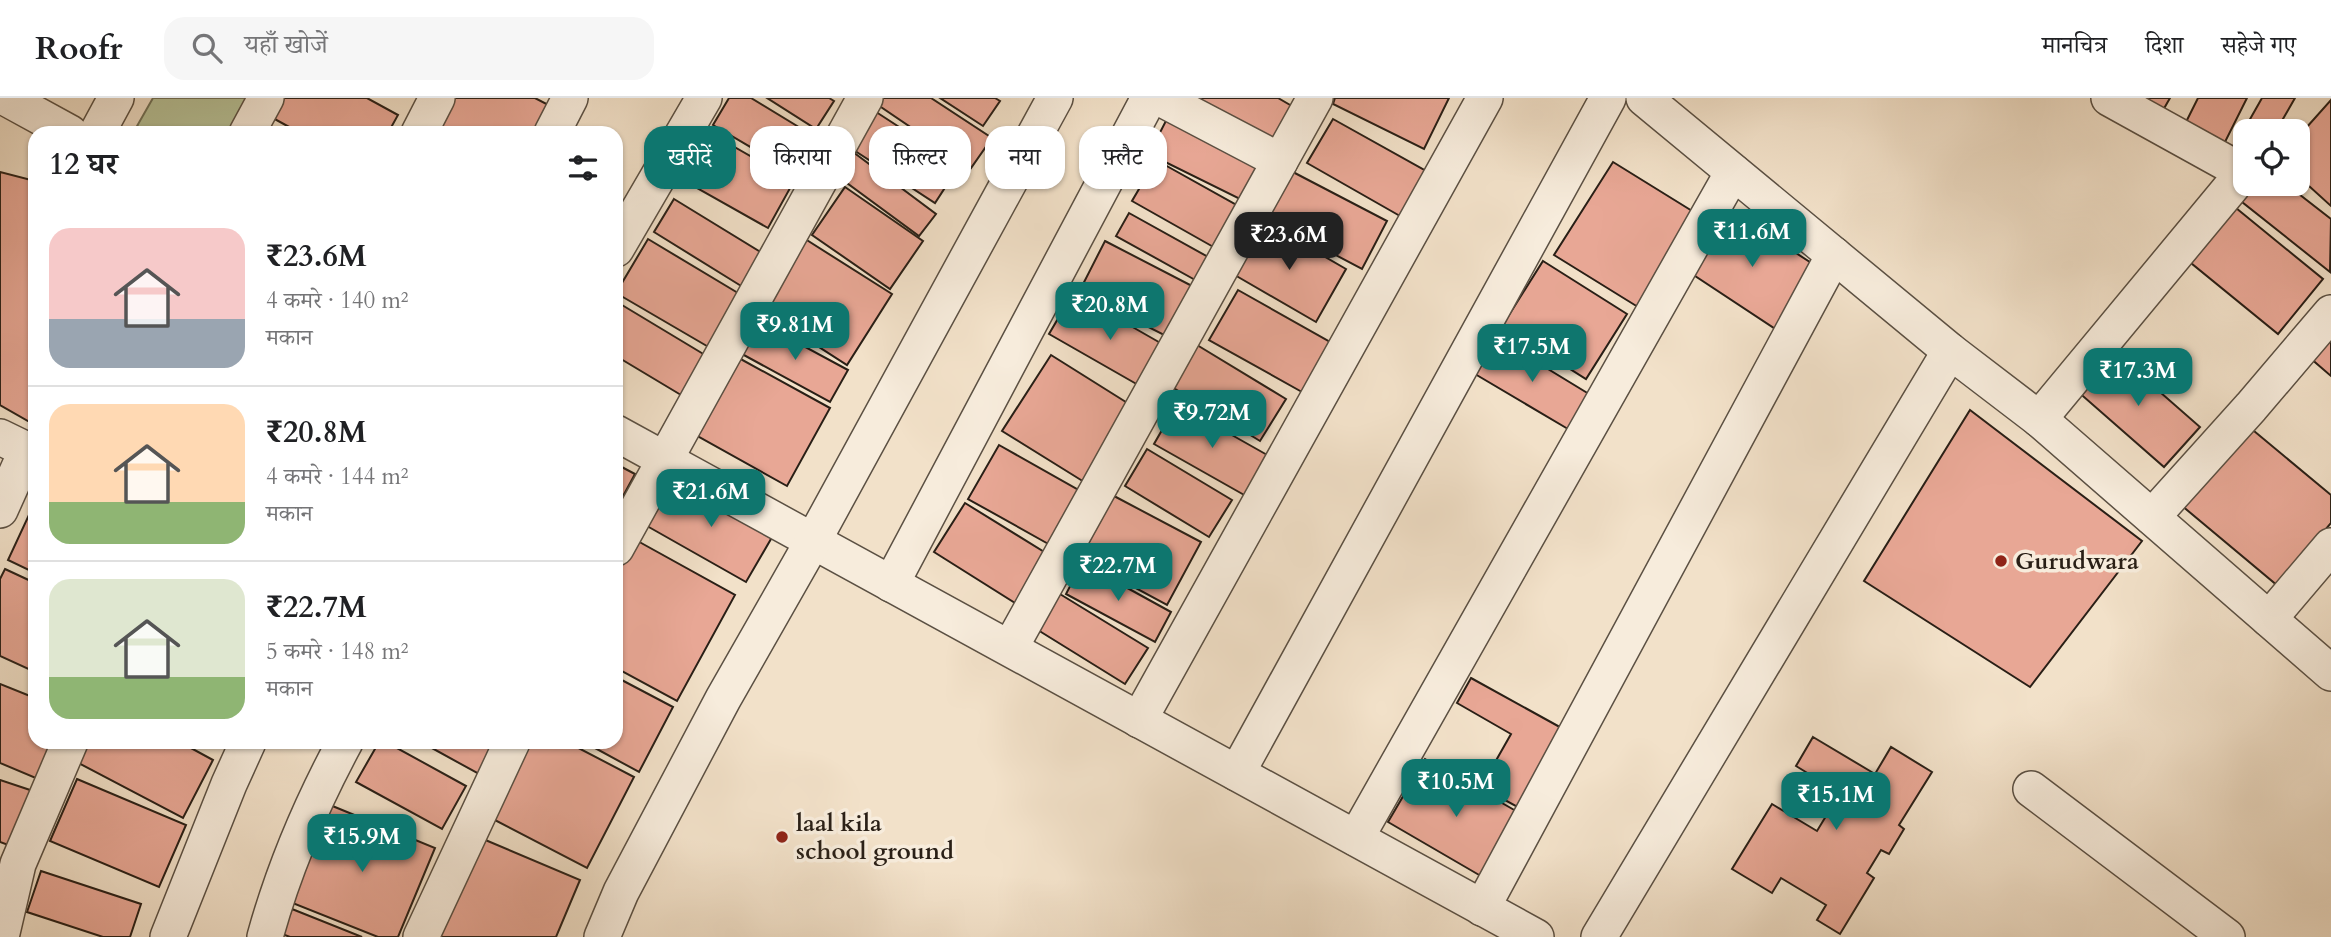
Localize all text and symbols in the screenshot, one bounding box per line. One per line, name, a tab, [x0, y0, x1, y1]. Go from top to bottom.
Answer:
search box	[164, 17, 654, 80]
text: Roofr	[35, 26, 122, 71]
text: यहाँ खोजें	[244, 27, 328, 62]
icon: search	[188, 29, 226, 67]
text: मानचित्र	[2042, 29, 2107, 62]
text: दिशा	[2145, 29, 2183, 62]
text: सहेजे गए	[2221, 29, 2296, 62]
map controls	[2233, 119, 2310, 196]
button: locate	[2233, 119, 2310, 196]
chip: खरीदें	[644, 126, 736, 189]
chip: किराया	[750, 126, 855, 189]
chip: फ़िल्टर	[869, 126, 971, 189]
chip: नया	[985, 126, 1065, 189]
chip: फ़्लैट	[1079, 126, 1167, 189]
text: 12 घर	[49, 144, 118, 185]
icon: filters	[564, 149, 602, 187]
pin: ₹11.6M	[1695, 209, 1809, 269]
pin: ₹23.6M	[1232, 212, 1346, 272]
text: ₹11.6M	[1713, 216, 1791, 247]
text: ₹23.6M	[1250, 219, 1328, 250]
text: ₹23.6M	[266, 236, 367, 277]
icon: home	[105, 256, 189, 340]
pin: ₹20.8M	[1053, 282, 1167, 342]
text: 4 कमरे · 140 m²	[266, 285, 409, 316]
text: ₹20.8M	[1071, 289, 1149, 320]
pin: ₹9.81M	[738, 302, 852, 362]
text: ₹9.81M	[756, 309, 834, 340]
text: मकान	[266, 322, 313, 353]
pin: ₹17.5M	[1475, 324, 1589, 384]
text: ₹17.5M	[1493, 331, 1571, 362]
pin: ₹17.3M	[2081, 348, 2195, 408]
text: ₹17.3M	[2099, 355, 2177, 386]
pin: ₹9.72M	[1155, 390, 1269, 450]
text: ₹9.72M	[1173, 397, 1251, 428]
text: ₹20.8M	[266, 412, 367, 453]
icon: home	[105, 432, 189, 516]
text: 4 कमरे · 144 m²	[266, 461, 409, 492]
pin: ₹21.6M	[654, 470, 768, 529]
text: ₹21.6M	[672, 476, 750, 507]
text: मकान	[266, 498, 313, 529]
pin: ₹22.7M	[1061, 544, 1175, 603]
place label: Gurudwara	[2015, 545, 2139, 578]
text: ₹22.7M	[1079, 550, 1157, 581]
marker: Gurudwara	[1993, 553, 2009, 569]
text: ₹22.7M	[266, 587, 367, 628]
icon: home	[105, 607, 189, 691]
text: 5 कमरे · 148 m²	[266, 636, 409, 667]
text: मकान	[266, 673, 313, 704]
pin: ₹10.5M	[1399, 760, 1513, 819]
text: ₹10.5M	[1417, 766, 1495, 797]
pin: ₹15.1M	[1779, 772, 1893, 832]
text: ₹15.1M	[1797, 779, 1875, 810]
place label: laal kila school ground	[796, 807, 954, 868]
pin: ₹15.9M	[305, 814, 419, 874]
text: ₹15.9M	[323, 821, 401, 852]
marker: laal kila school ground	[774, 829, 790, 845]

